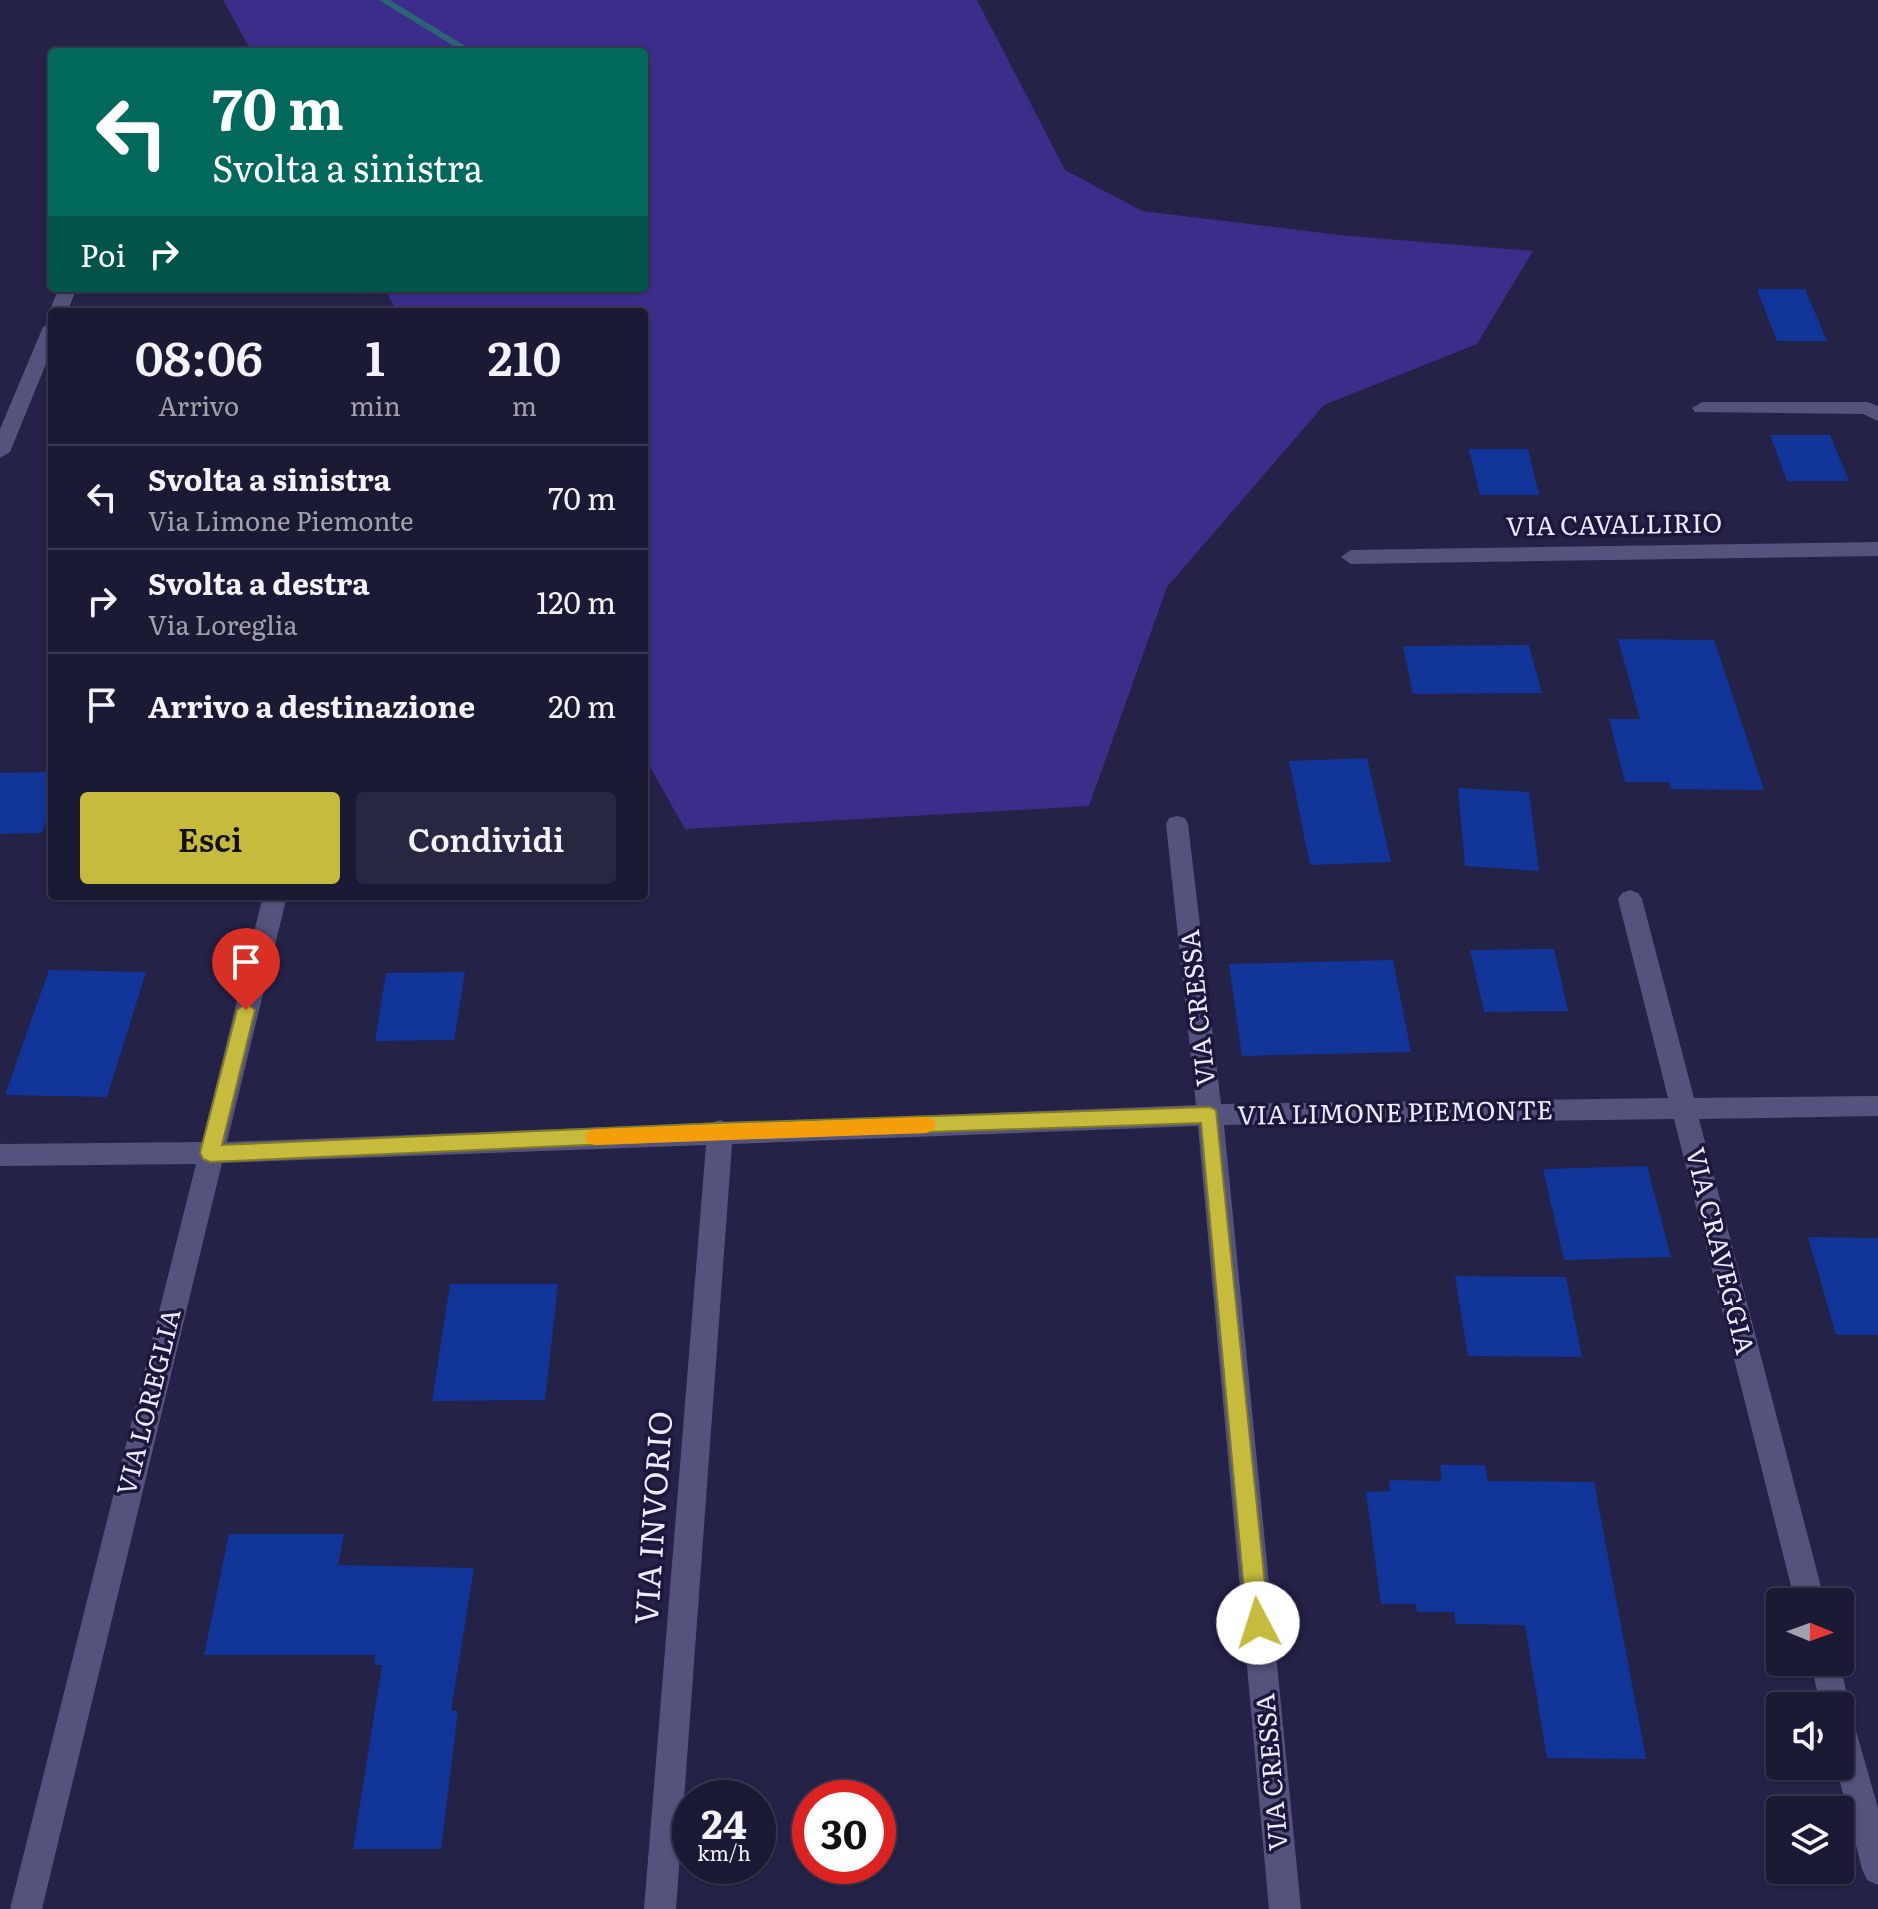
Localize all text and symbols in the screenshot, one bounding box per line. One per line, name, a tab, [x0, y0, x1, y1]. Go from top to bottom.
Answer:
text: 70 m	[212, 64, 344, 147]
icon: left	[80, 80, 184, 184]
text: Svolta a sinistra	[212, 140, 483, 193]
text: Poi	[80, 232, 126, 276]
icon: right	[142, 232, 186, 276]
text: 08:06	[135, 320, 263, 391]
text: 1	[365, 320, 385, 391]
text: 210	[487, 320, 561, 391]
text: Arrivo	[158, 385, 239, 424]
text: min	[350, 385, 401, 424]
text: m	[512, 385, 537, 424]
text: Svolta a sinistra	[148, 456, 391, 500]
icon: left	[80, 475, 124, 519]
text: 70 m	[548, 475, 616, 519]
text: Via Limone Piemonte	[148, 500, 414, 539]
street label: VIA CAVALLIRIO	[1506, 501, 1722, 544]
text: Svolta a destra	[148, 560, 370, 604]
icon: right	[80, 579, 124, 623]
text: 120 m	[536, 579, 616, 623]
text: Via Loreglia	[148, 604, 297, 643]
icon: arrive	[80, 683, 124, 727]
text: Arrivo a destinazione	[148, 683, 475, 727]
text: 20 m	[548, 683, 616, 727]
button: Esci	[80, 792, 340, 884]
button: Condividi	[356, 792, 616, 884]
pin	[212, 928, 280, 1010]
street label: VIA CRESSA	[1168, 928, 1223, 1089]
icon: arrive	[224, 940, 268, 984]
street label: VIA LIMONE PIEMONTE	[1237, 1088, 1553, 1133]
street label: VIA CRAVEGGIA	[1678, 1143, 1767, 1358]
street label: VIA LOREGLIA	[105, 1304, 189, 1499]
street label: VIA INVORIO	[620, 1409, 682, 1626]
position arrow	[1216, 1581, 1300, 1665]
north arrow	[1766, 1588, 1854, 1676]
map controls	[1766, 1588, 1854, 1884]
street label: VIA CRESSA	[1243, 1692, 1296, 1852]
button: sound	[1766, 1692, 1854, 1780]
speed limit sign: 30	[792, 1780, 896, 1884]
text: 24	[701, 1792, 747, 1851]
button: layers	[1766, 1796, 1854, 1884]
text: km/h	[697, 1837, 751, 1867]

